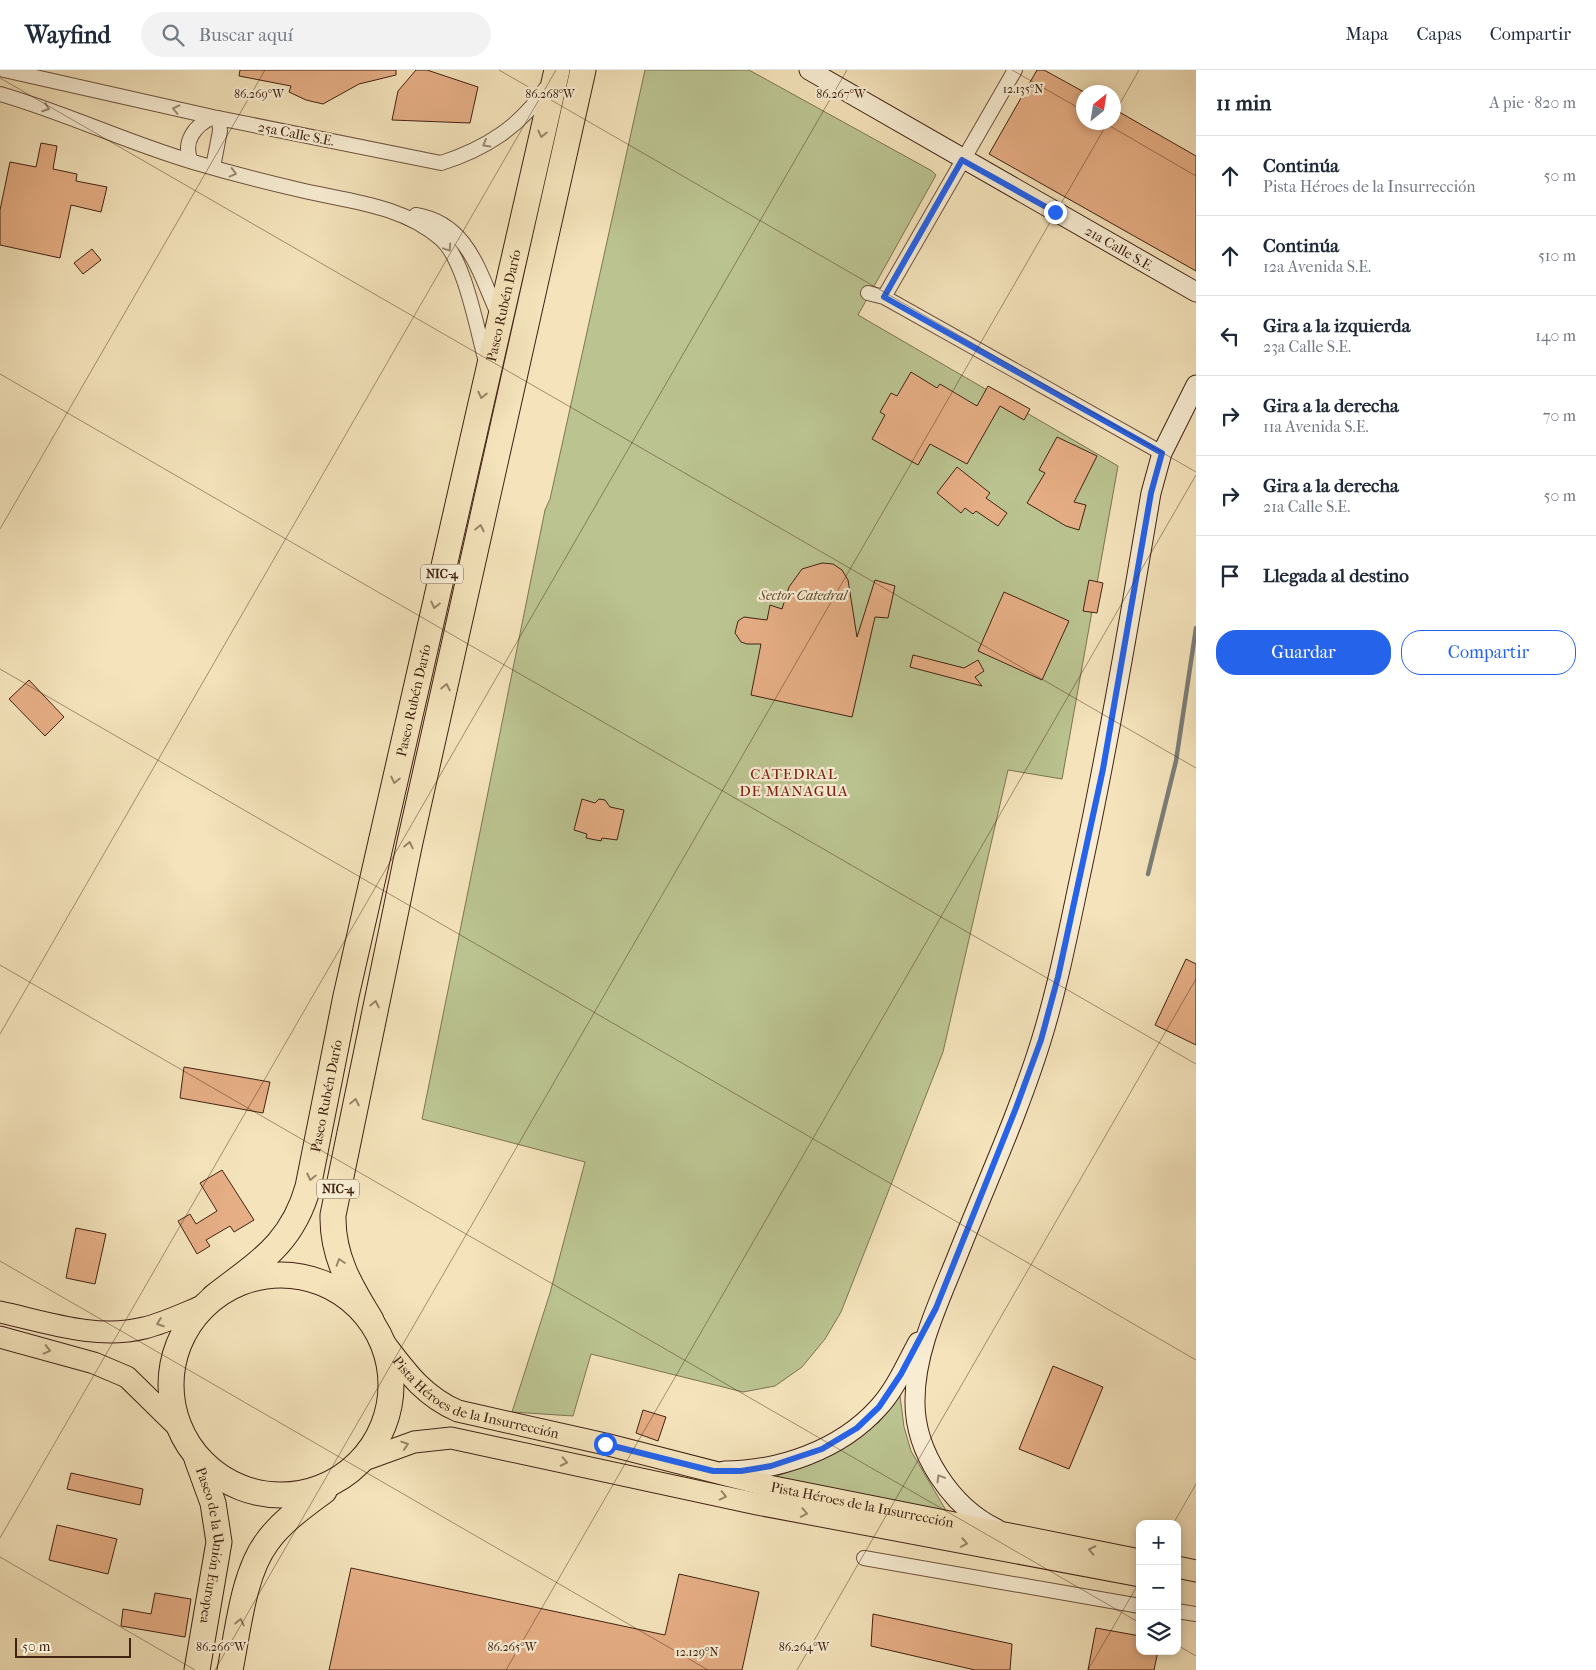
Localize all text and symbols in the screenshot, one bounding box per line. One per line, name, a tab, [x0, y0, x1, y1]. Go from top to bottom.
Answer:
search box	[141, 12, 491, 57]
text: Wayfind	[25, 21, 111, 49]
icon: search	[159, 21, 187, 49]
text: Buscar aquí	[199, 24, 293, 46]
text: Mapa	[1346, 24, 1388, 45]
text: Capas	[1416, 24, 1462, 45]
text: Compartir	[1490, 24, 1571, 45]
text: 12.135°N	[1003, 82, 1043, 96]
north arrow	[1076, 85, 1121, 130]
text: 86.269°W	[234, 87, 285, 101]
text: 86.268°W	[525, 87, 576, 101]
text: 86.267°W	[816, 87, 867, 101]
text: 11 min	[1216, 91, 1271, 115]
text: A pie · 820 m	[1489, 93, 1576, 112]
one-way arrow	[42, 102, 50, 112]
one-way arrow	[171, 104, 180, 115]
street label: 25a Calle S.E.	[256, 118, 336, 150]
one-way arrow	[537, 130, 548, 139]
one-way arrow	[483, 138, 492, 148]
text: Continúa	[1263, 155, 1339, 177]
icon: ahead	[1216, 162, 1244, 190]
text: 50 m	[1544, 166, 1576, 185]
one-way arrow	[229, 167, 237, 177]
text: Pista Héroes de la Insurrección	[1263, 177, 1476, 196]
route end	[1044, 201, 1067, 224]
street label: 21a Calle S.E.	[1082, 222, 1157, 275]
text: Continúa	[1263, 235, 1339, 257]
icon: ahead	[1216, 242, 1244, 270]
one-way arrow	[442, 243, 451, 252]
text: 510 m	[1538, 246, 1576, 265]
street label: Paseo Rubén Darío	[482, 248, 524, 363]
text: 12a Avenida S.E.	[1263, 257, 1371, 276]
text: Gira a la izquierda	[1263, 315, 1410, 337]
icon: left	[1216, 322, 1244, 350]
text: 140 m	[1535, 326, 1576, 345]
text: 23a Calle S.E.	[1263, 337, 1351, 356]
one-way arrow	[477, 391, 488, 400]
text: Gira a la derecha	[1263, 395, 1399, 417]
icon: right	[1216, 402, 1244, 430]
text: 70 m	[1543, 406, 1576, 425]
text: 11a Avenida S.E.	[1263, 417, 1369, 436]
text: Gira a la derecha	[1263, 475, 1399, 497]
icon: right	[1216, 482, 1244, 510]
text: 50 m	[1544, 486, 1576, 505]
text: 21a Calle S.E.	[1263, 497, 1350, 516]
one-way arrow	[475, 524, 485, 533]
icon: arrive	[1216, 562, 1244, 590]
road number: NIC-4	[421, 564, 463, 584]
text: Llegada al destino	[1263, 565, 1409, 587]
park label: Sector Catedral	[758, 587, 849, 604]
one-way arrow	[430, 600, 441, 609]
button: Guardar	[1216, 630, 1391, 675]
button: Compartir	[1401, 630, 1576, 675]
street label: Paseo Rubén Darío	[392, 643, 434, 758]
one-way arrow	[440, 683, 451, 691]
district label: CATEDRAL DE MANAGUA	[739, 765, 849, 800]
one-way arrow	[390, 776, 401, 785]
one-way arrow	[404, 841, 414, 850]
one-way arrow	[370, 1000, 380, 1009]
street label: Paseo Rubén Darío	[307, 1038, 346, 1154]
one-way arrow	[350, 1098, 360, 1107]
one-way arrow	[306, 1173, 316, 1182]
road number: NIC-4	[317, 1180, 359, 1198]
one-way arrow	[335, 1258, 345, 1267]
one-way arrow	[156, 1317, 164, 1327]
one-way arrow	[43, 1344, 52, 1355]
street label: Pista Héroes de la Insurrección	[389, 1352, 561, 1442]
route start	[594, 1433, 617, 1456]
one-way arrow	[400, 1440, 408, 1450]
one-way arrow	[560, 1456, 569, 1466]
street label: Paseo de la Unión Europea	[192, 1465, 228, 1625]
one-way arrow	[937, 1474, 947, 1483]
street label: Pista Héroes de la Insurrección	[769, 1478, 955, 1531]
one-way arrow	[718, 1490, 727, 1501]
one-way arrow	[800, 1507, 809, 1518]
map controls	[1136, 1520, 1181, 1655]
button: +	[1136, 1520, 1181, 1565]
one-way arrow	[960, 1538, 969, 1548]
one-way arrow	[1088, 1545, 1096, 1556]
button: −	[1136, 1565, 1181, 1610]
button: layers	[1136, 1610, 1181, 1655]
one-way arrow	[234, 1618, 245, 1627]
scale bar	[15, 1635, 131, 1658]
text: 50 m	[22, 1638, 50, 1655]
text: 86.266°W	[196, 1640, 247, 1654]
text: 86.265°W	[488, 1640, 538, 1654]
text: 86.264°W	[779, 1640, 831, 1654]
text: 12.129°N	[676, 1645, 719, 1659]

